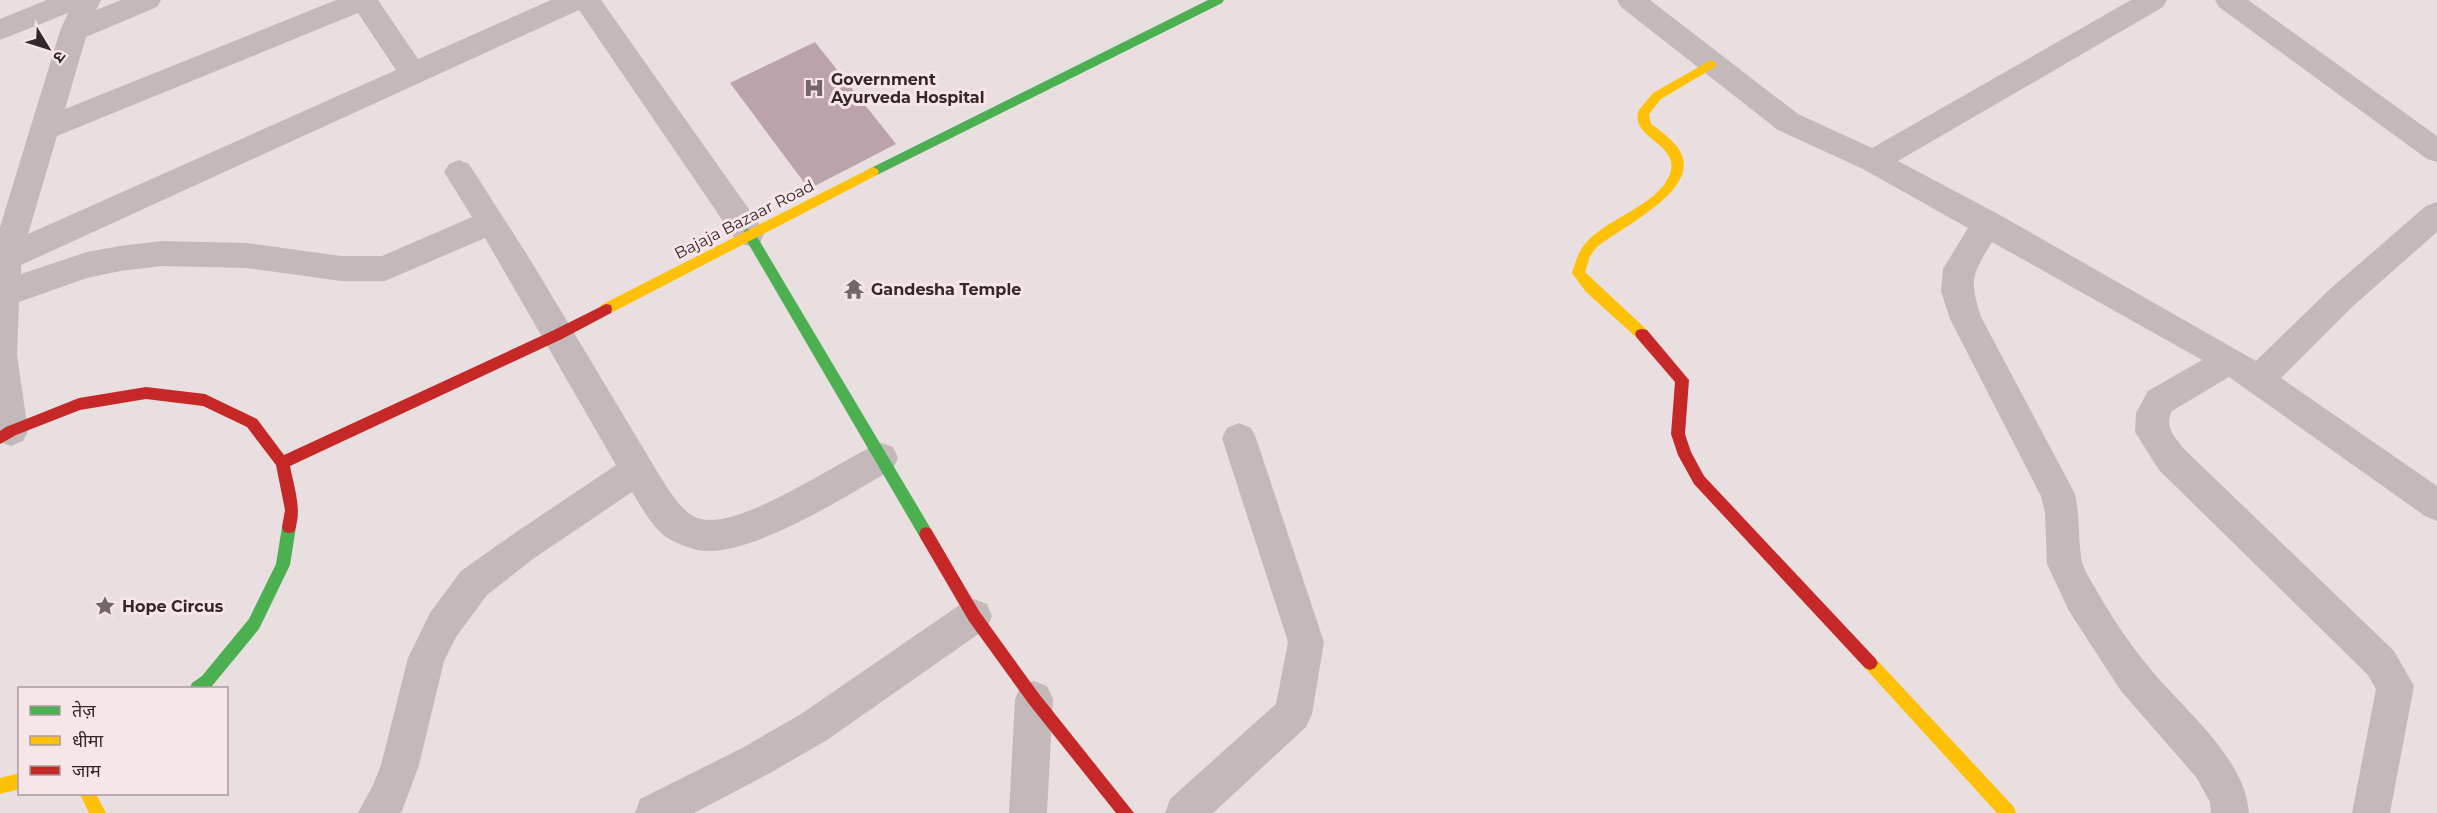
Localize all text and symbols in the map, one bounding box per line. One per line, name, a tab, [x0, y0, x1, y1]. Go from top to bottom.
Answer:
north arrow	[18, 18, 78, 78]
text: उ	[49, 47, 70, 67]
place label: Government Ayurveda Hospital	[830, 70, 985, 107]
hospital icon: Government Ayurveda Hospital	[802, 76, 826, 100]
street label: Bajaja Bazaar Road	[671, 176, 817, 263]
temple icon: Gandesha Temple	[842, 277, 866, 301]
place label: Gandesha Temple	[871, 280, 1021, 299]
place icon: Hope Circus	[93, 594, 117, 618]
place label: Hope Circus	[122, 597, 224, 616]
legend	[18, 687, 228, 795]
text: तेज़	[72, 700, 96, 722]
text: धीमा	[72, 730, 103, 752]
text: जाम	[72, 760, 102, 782]

